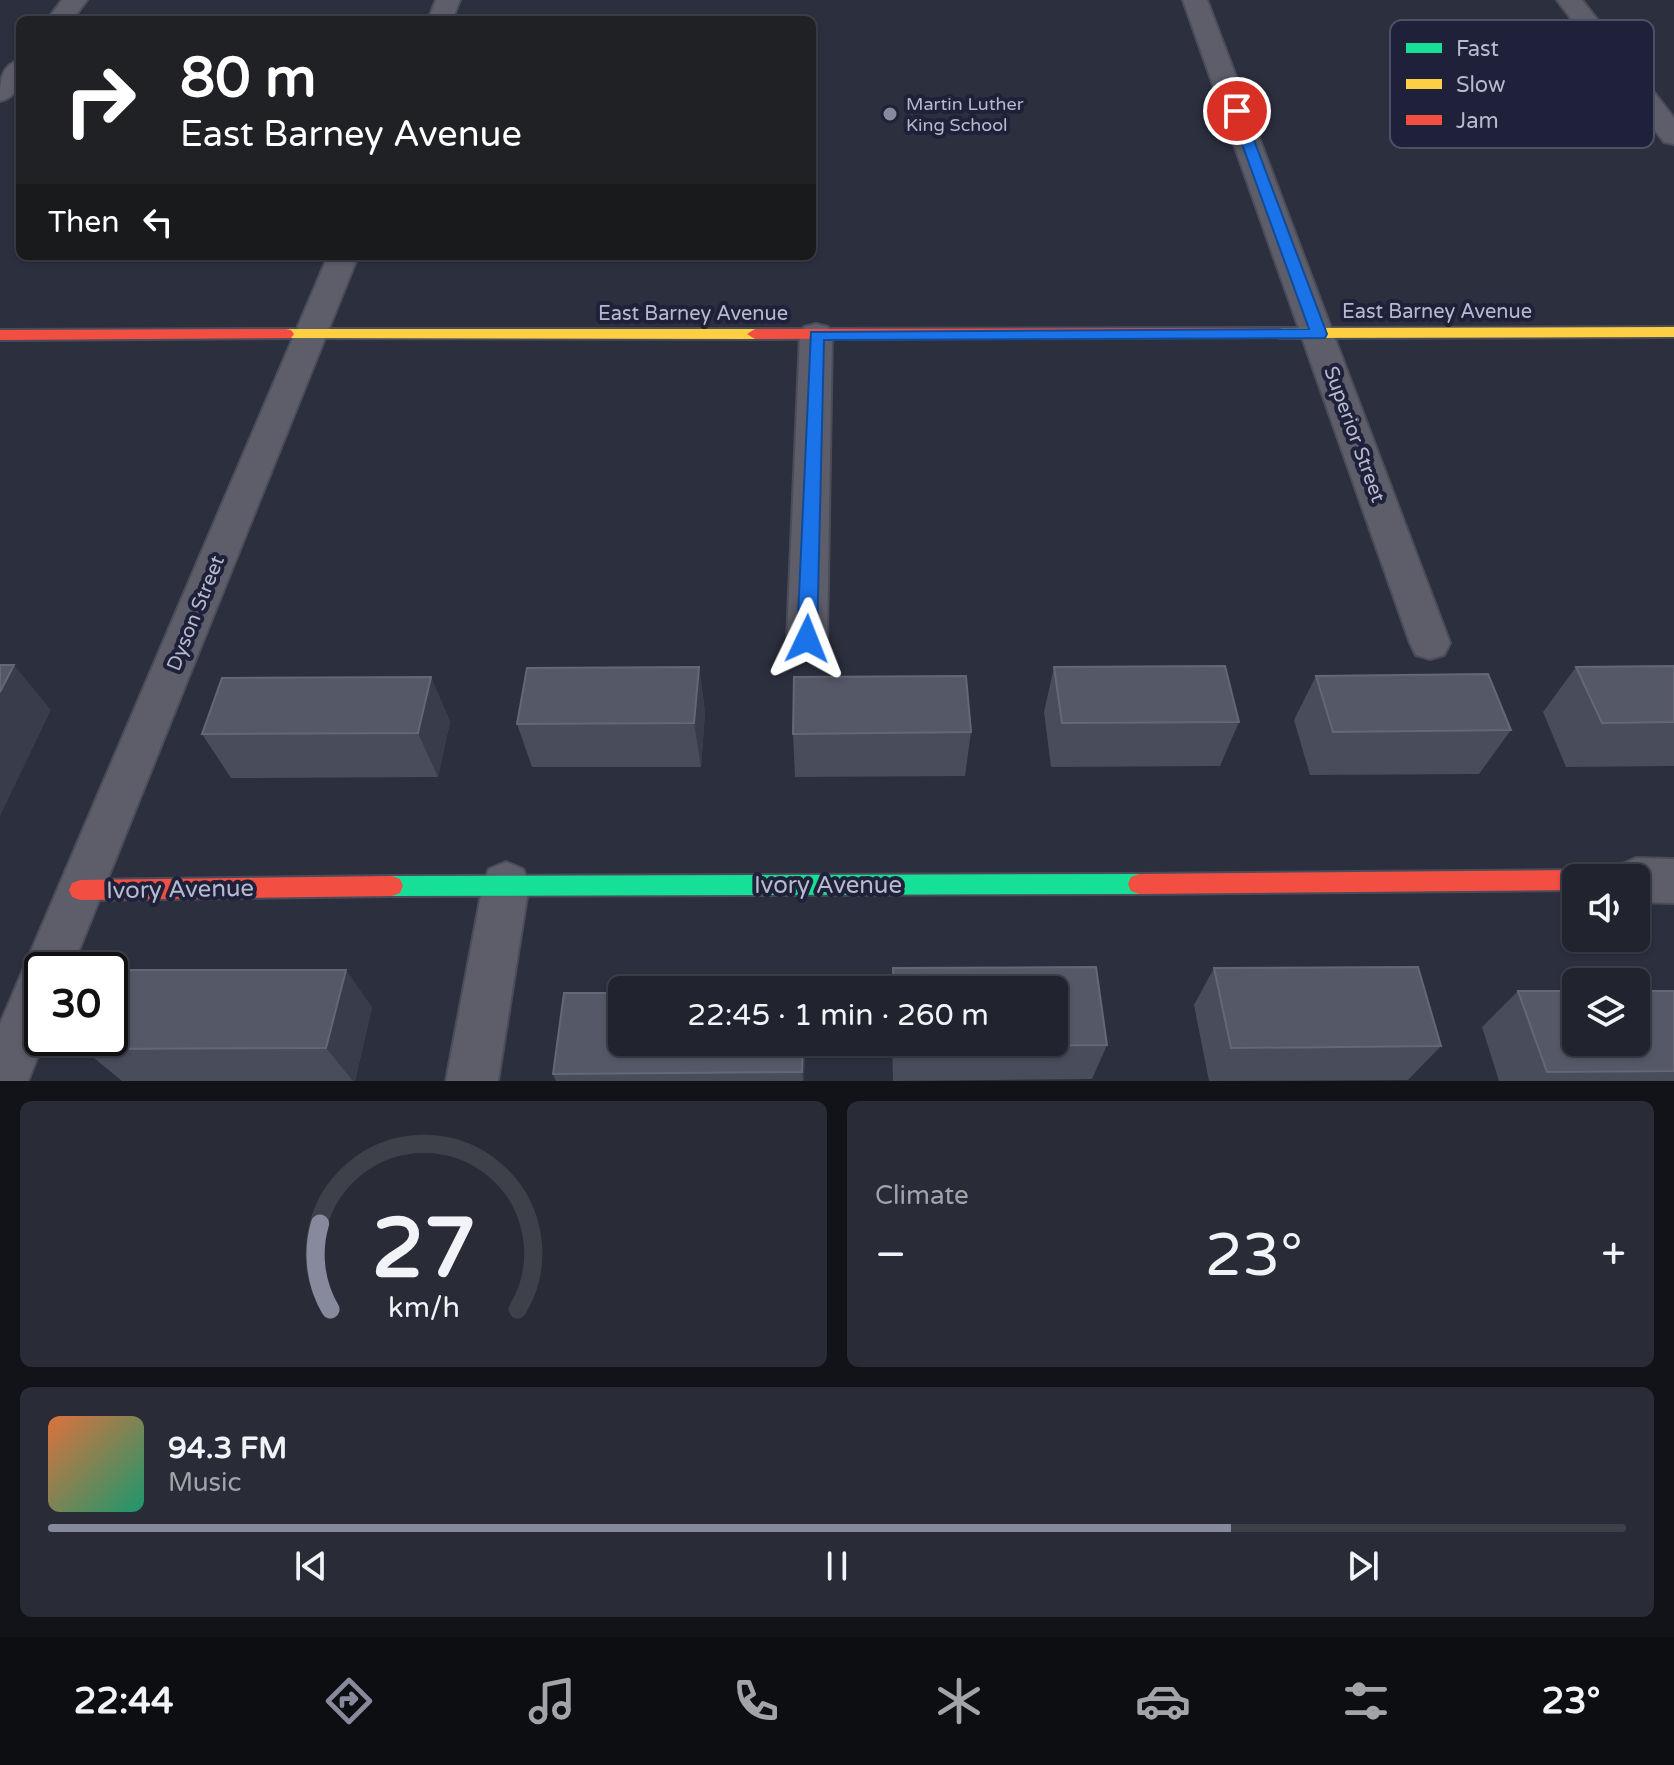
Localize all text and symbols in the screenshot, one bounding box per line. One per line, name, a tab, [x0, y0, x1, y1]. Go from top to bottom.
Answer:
legend	[1390, 20, 1654, 148]
text: Fast	[1456, 36, 1499, 62]
text: 80 m	[180, 45, 316, 112]
icon: right	[48, 48, 152, 152]
text: Slow	[1456, 72, 1506, 98]
pin	[1203, 77, 1271, 145]
icon: arrive	[1215, 89, 1259, 133]
place label: Martin Luther King School	[906, 93, 1024, 136]
marker: Martin Luther King School	[881, 105, 899, 123]
text: Jam	[1456, 108, 1499, 134]
text: East Barney Avenue	[180, 113, 522, 156]
icon: left	[136, 200, 180, 244]
text: Then	[48, 204, 120, 241]
street label: East Barney Avenue	[1342, 300, 1532, 324]
street label: East Barney Avenue	[598, 302, 788, 326]
street label: Superior Street	[1318, 363, 1390, 506]
street label: Dyson Street	[162, 552, 230, 674]
position arrow	[765, 597, 849, 681]
map controls	[1562, 864, 1650, 1056]
button: sound	[1562, 864, 1650, 952]
street label: Ivory Avenue	[754, 871, 902, 900]
street label: Ivory Avenue	[106, 874, 254, 905]
speed limit sign: 30	[24, 952, 128, 1056]
button: layers	[1562, 968, 1650, 1056]
text: 22:45 · 1 min · 260 m	[687, 997, 989, 1034]
text: Climate	[875, 1180, 969, 1211]
text: 27	[371, 1200, 476, 1300]
text: 23°	[1205, 1220, 1303, 1292]
text: −	[875, 1229, 906, 1282]
text: +	[1601, 1229, 1626, 1282]
text: km/h	[388, 1291, 459, 1325]
text: 94.3 FM	[168, 1430, 287, 1467]
text: Music	[168, 1467, 241, 1498]
icon: previous	[289, 1544, 333, 1588]
icon: pause	[815, 1544, 859, 1588]
icon: next	[1341, 1544, 1385, 1588]
icon: directions	[321, 1673, 377, 1729]
icon: music	[524, 1673, 580, 1729]
icon: phone	[728, 1673, 784, 1729]
icon: climate	[931, 1673, 987, 1729]
icon: car	[1135, 1673, 1191, 1729]
icon: filters	[1338, 1673, 1394, 1729]
text: 22:44	[74, 1680, 174, 1723]
text: 23°	[1541, 1680, 1600, 1723]

